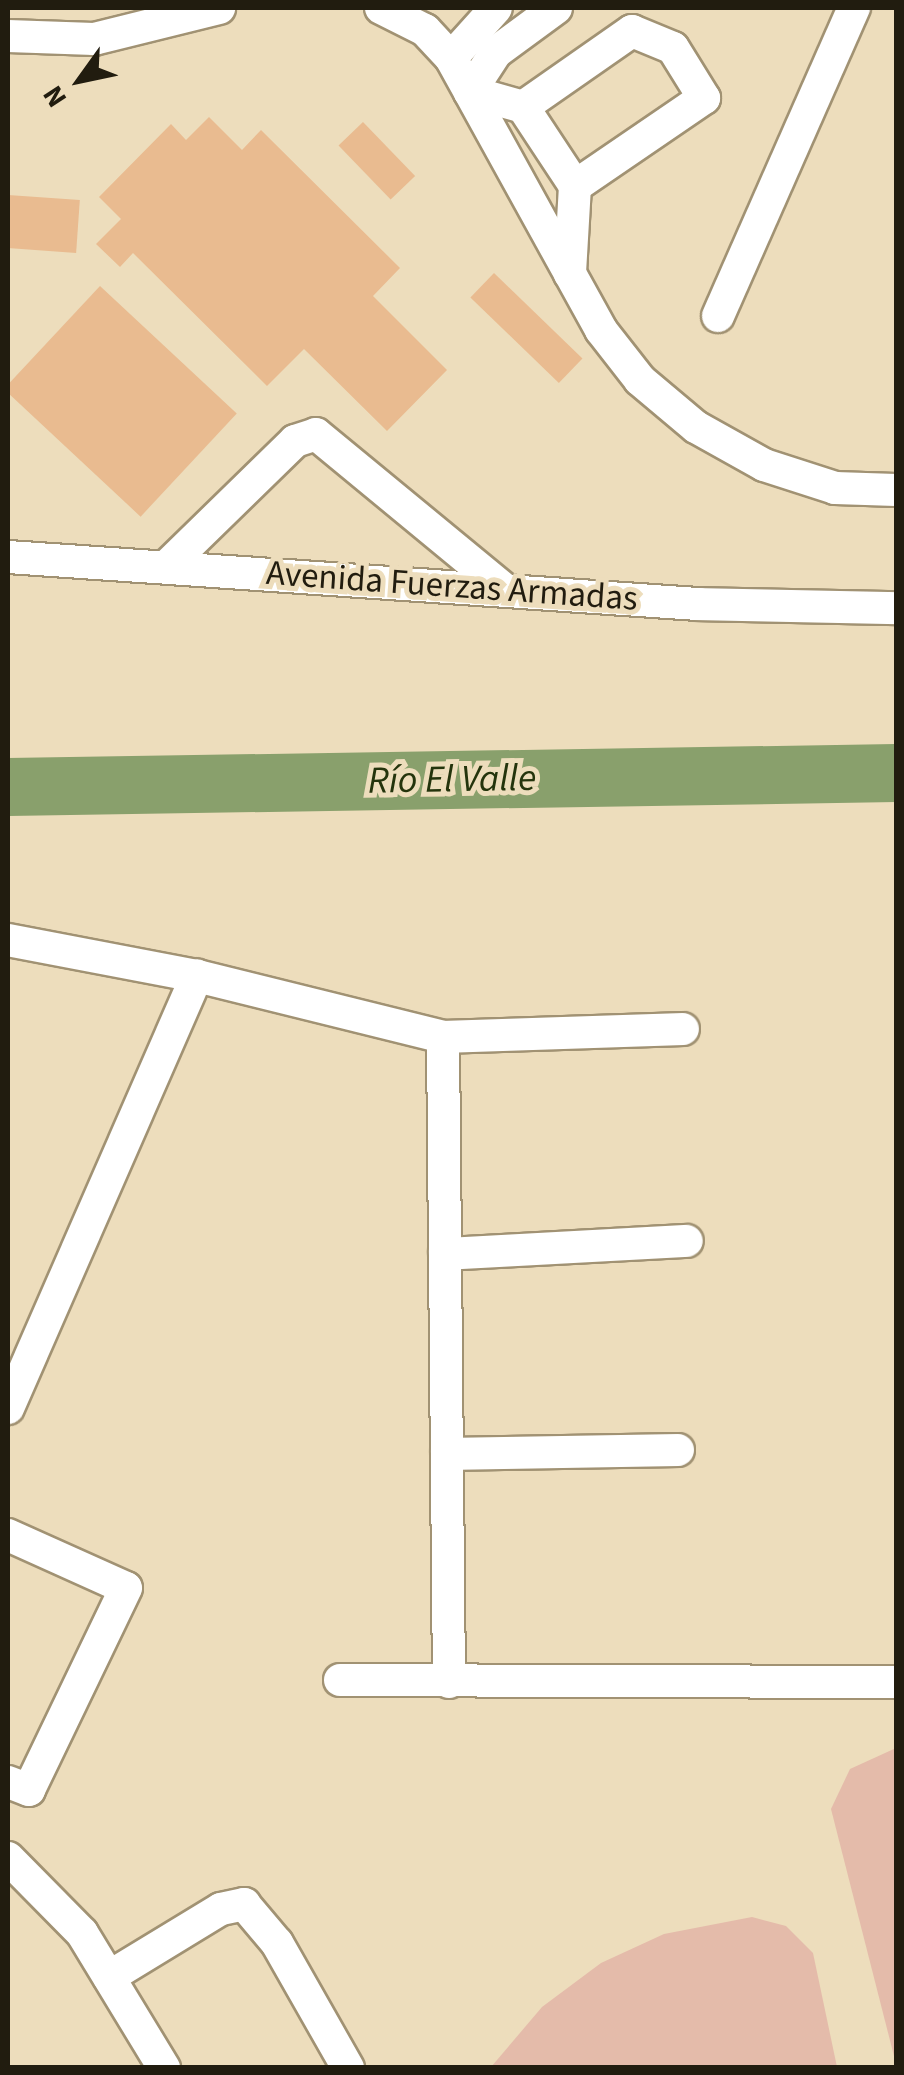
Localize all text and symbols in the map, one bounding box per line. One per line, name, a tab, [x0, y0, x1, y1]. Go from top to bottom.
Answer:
north arrow	[30, 30, 130, 130]
text: N	[33, 78, 77, 115]
street label: Avenida Fuerzas Armadas	[265, 552, 639, 620]
water label: Río El Valle	[367, 756, 537, 804]

